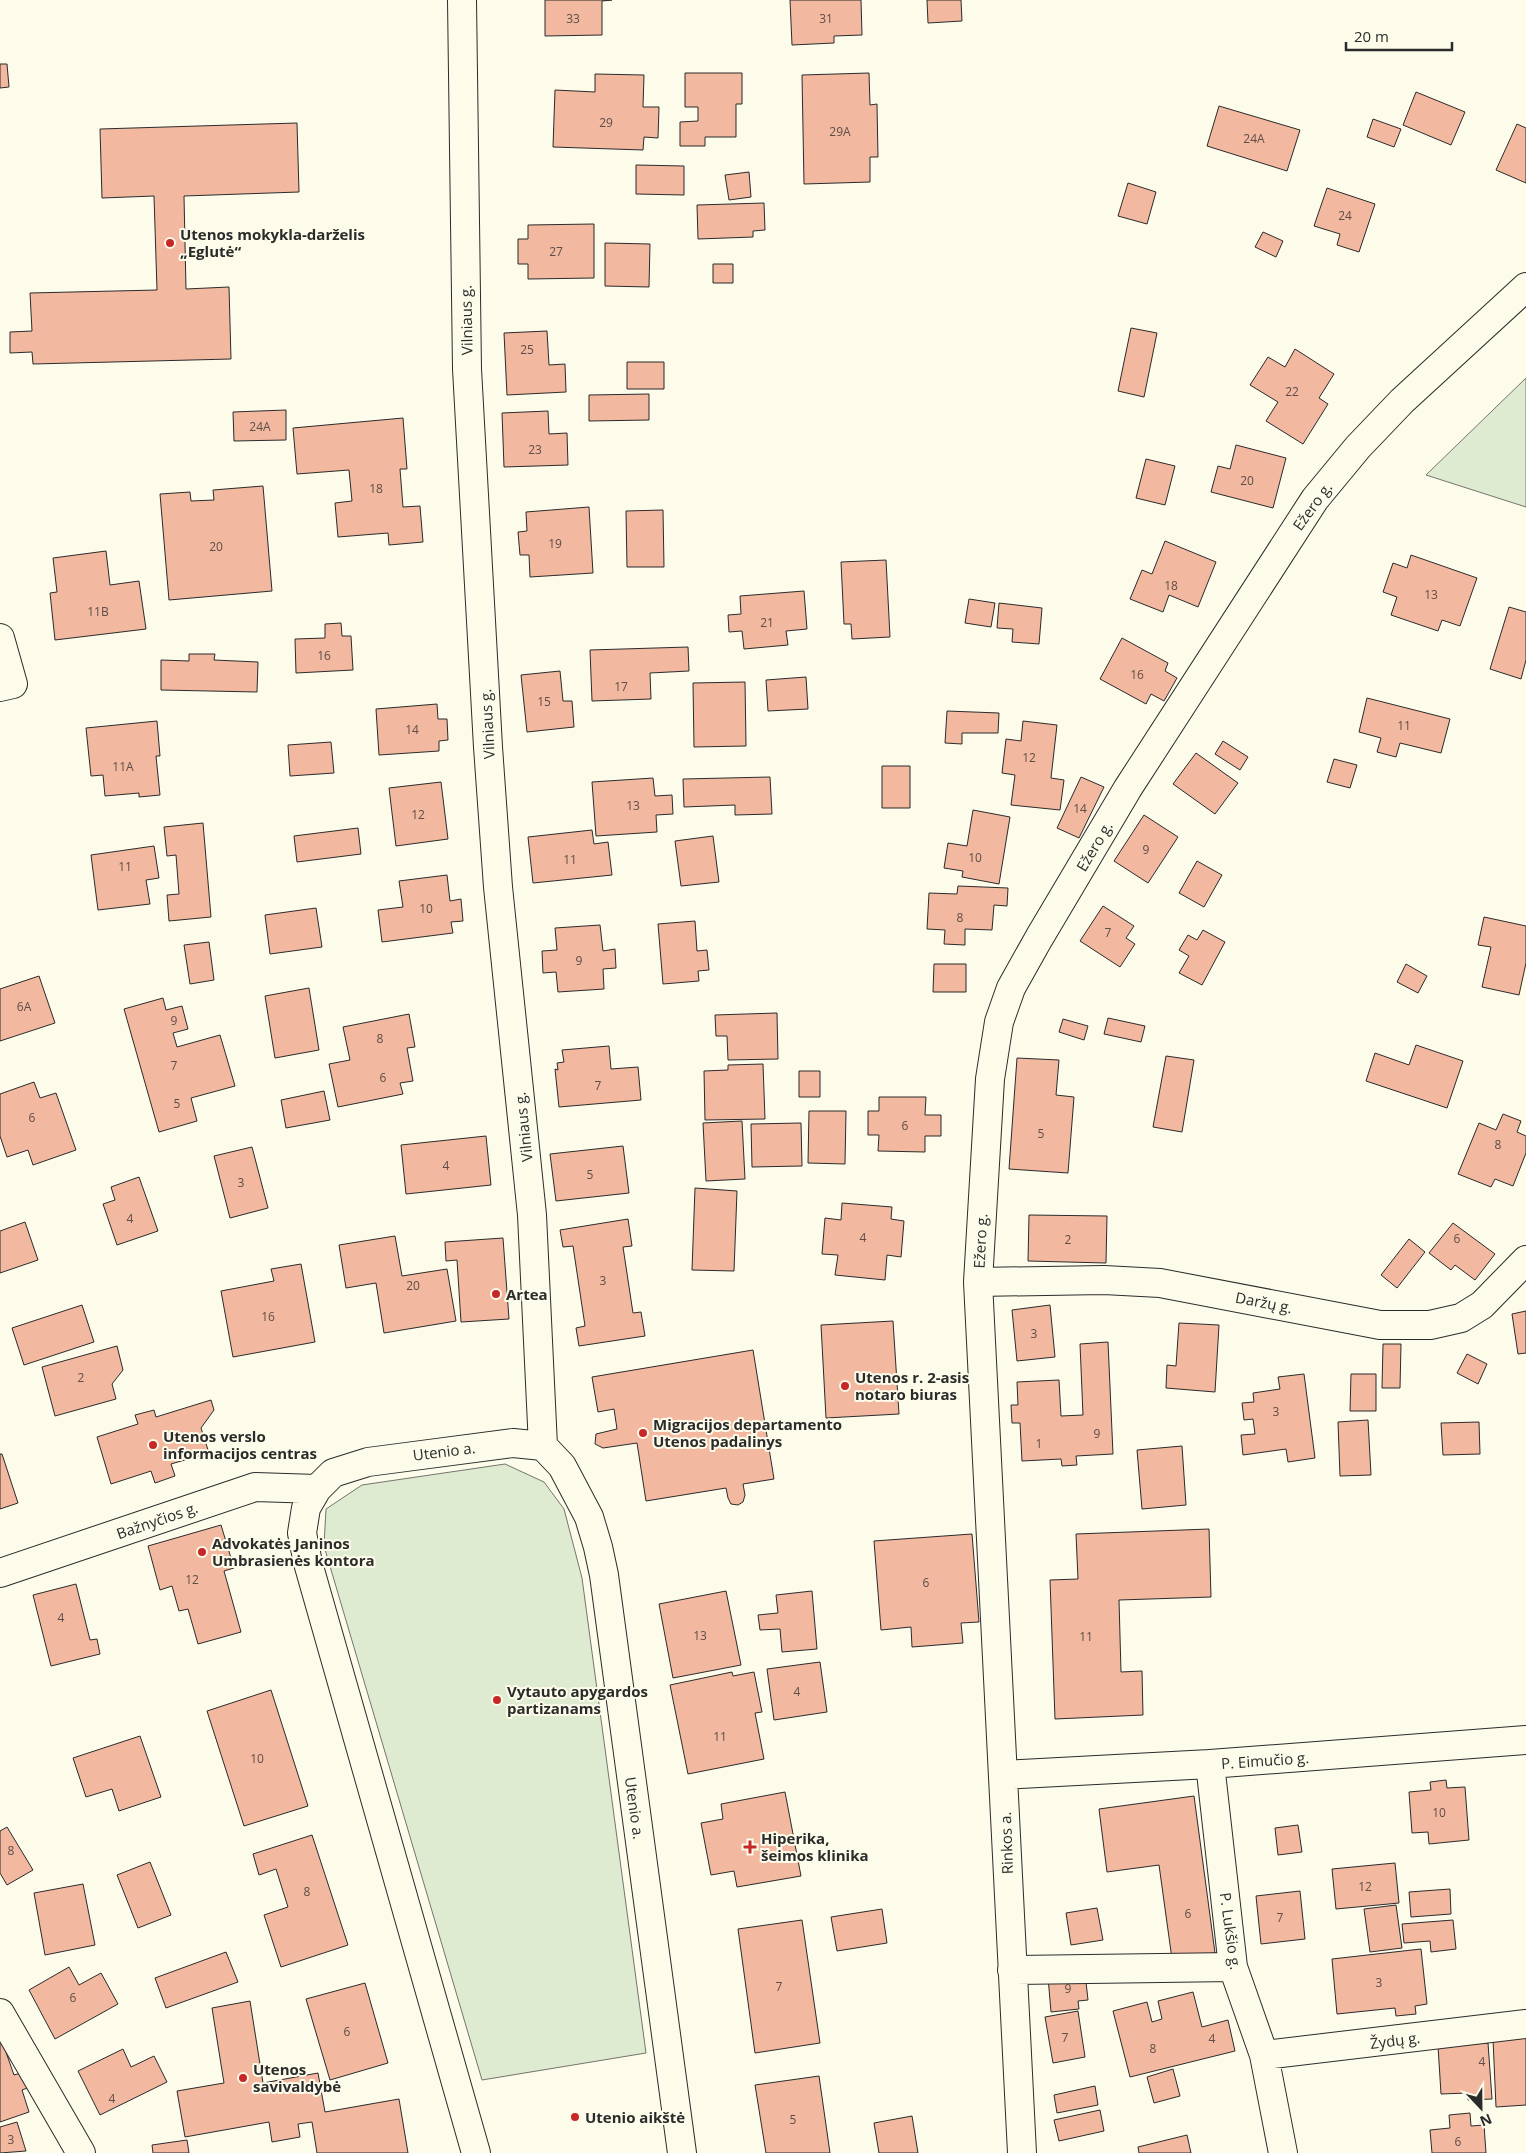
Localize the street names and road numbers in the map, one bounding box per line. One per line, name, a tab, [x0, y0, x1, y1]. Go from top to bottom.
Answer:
street label: Vilniaus g.	[455, 285, 477, 355]
street label: Ežero g.	[1288, 478, 1336, 534]
street label: Vilniaus g.	[475, 688, 499, 760]
street label: Ežero g.	[1071, 817, 1117, 875]
street label: Vilniaus g.	[509, 1091, 537, 1163]
street label: Ežero g.	[969, 1213, 991, 1269]
street label: Daržų g.	[1234, 1287, 1294, 1317]
street label: Utenio a.	[412, 1437, 476, 1465]
street label: Bažnyčios g.	[114, 1497, 200, 1543]
street label: P. Eimučio g.	[1220, 1747, 1310, 1773]
street label: Utenio a.	[621, 1775, 649, 1841]
street label: Rinkos a.	[995, 1811, 1017, 1875]
street label: P. Lukšio g.	[1216, 1891, 1246, 1971]
street label: Žydų g.	[1369, 2027, 1421, 2053]

